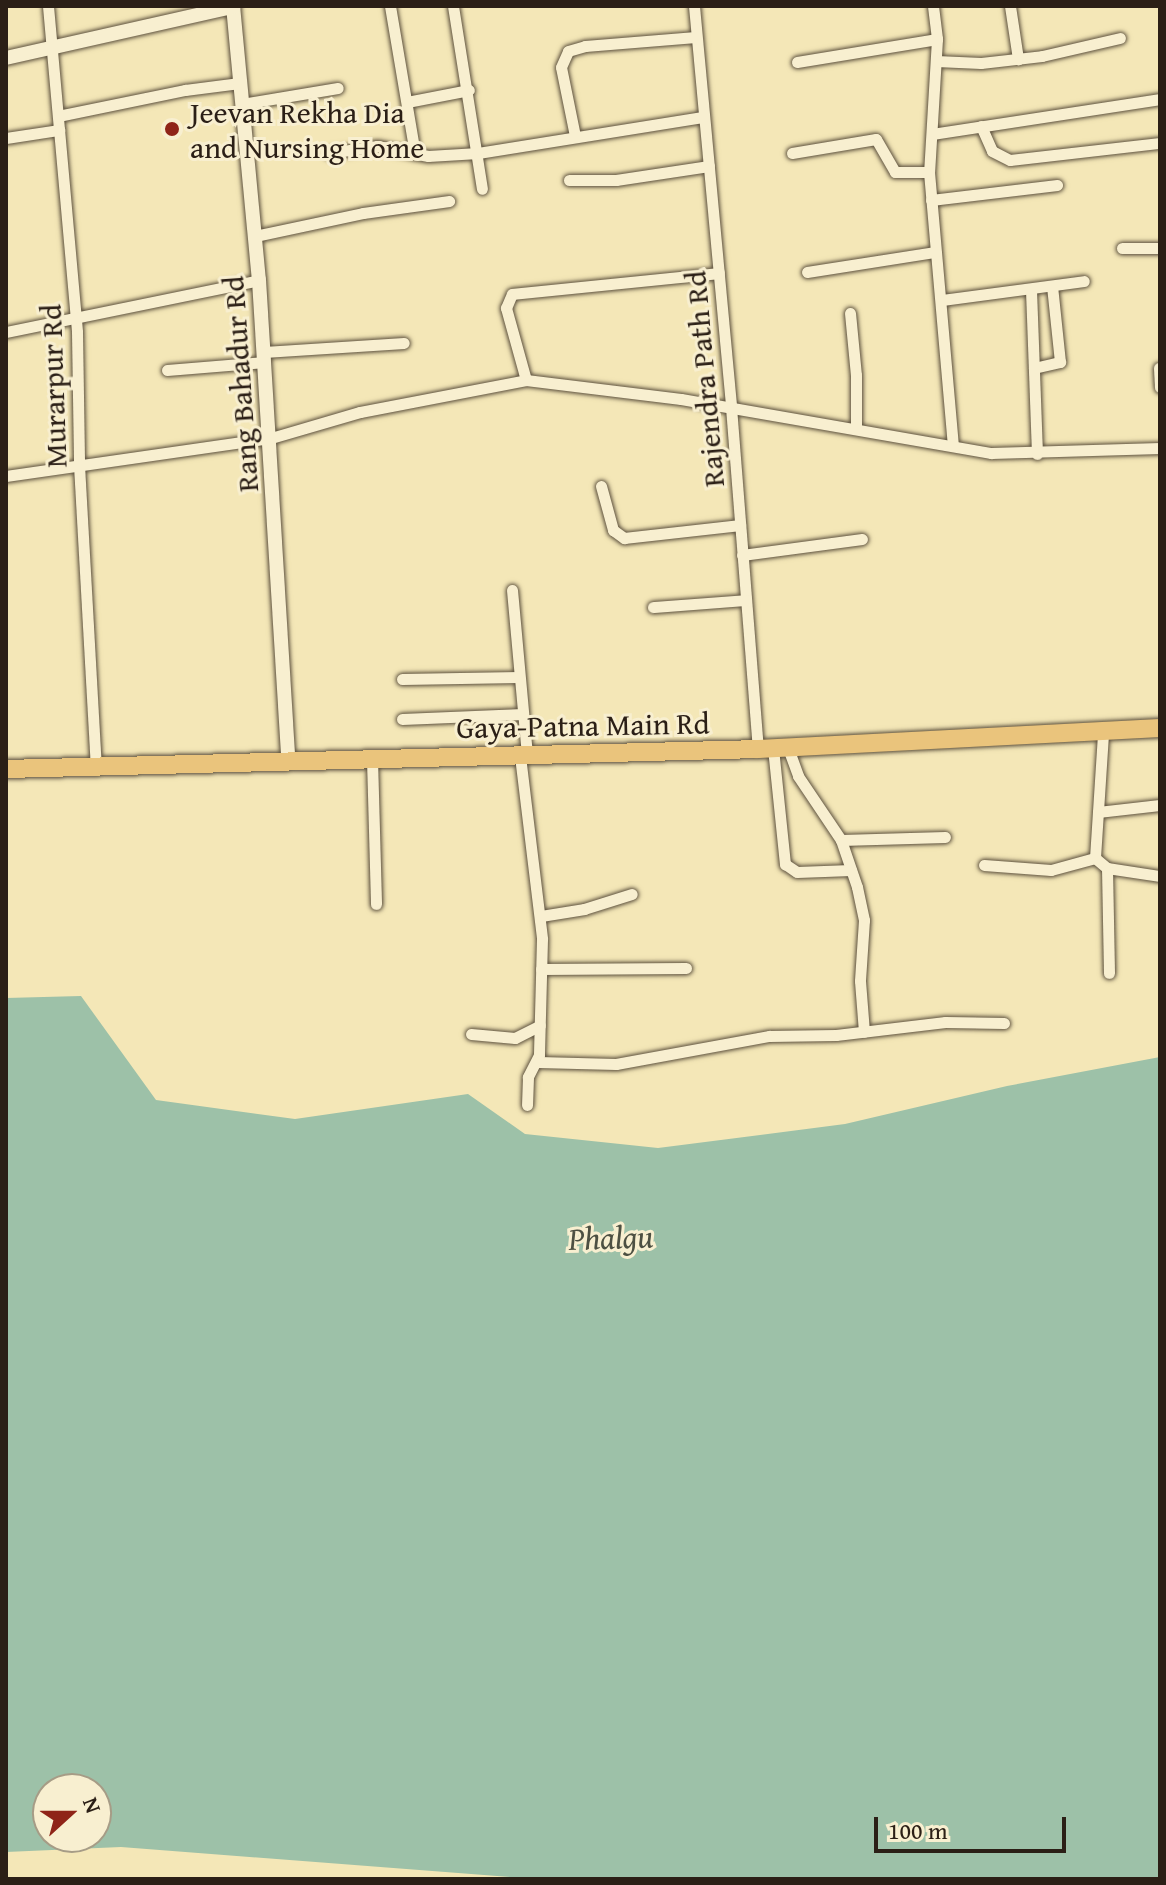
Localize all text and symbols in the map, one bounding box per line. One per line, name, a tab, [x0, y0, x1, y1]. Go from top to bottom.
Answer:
place label: Jeevan Rekha Dia and Nursing Home	[190, 94, 424, 164]
marker: Jeevan Rekha Dia and Nursing Home	[161, 118, 183, 140]
street label: Rajendra Path Rd	[677, 269, 731, 489]
street label: Rang Bahadur Rd	[214, 275, 266, 493]
street label: Murarpur Rd	[32, 303, 74, 469]
street label: Gaya-Patna Main Rd	[456, 705, 710, 745]
water label: Phalgu	[568, 1217, 654, 1259]
north arrow	[32, 1773, 112, 1853]
text: N	[75, 1793, 110, 1818]
scale bar	[878, 1801, 1070, 1851]
text: 100 m	[888, 1813, 948, 1848]

